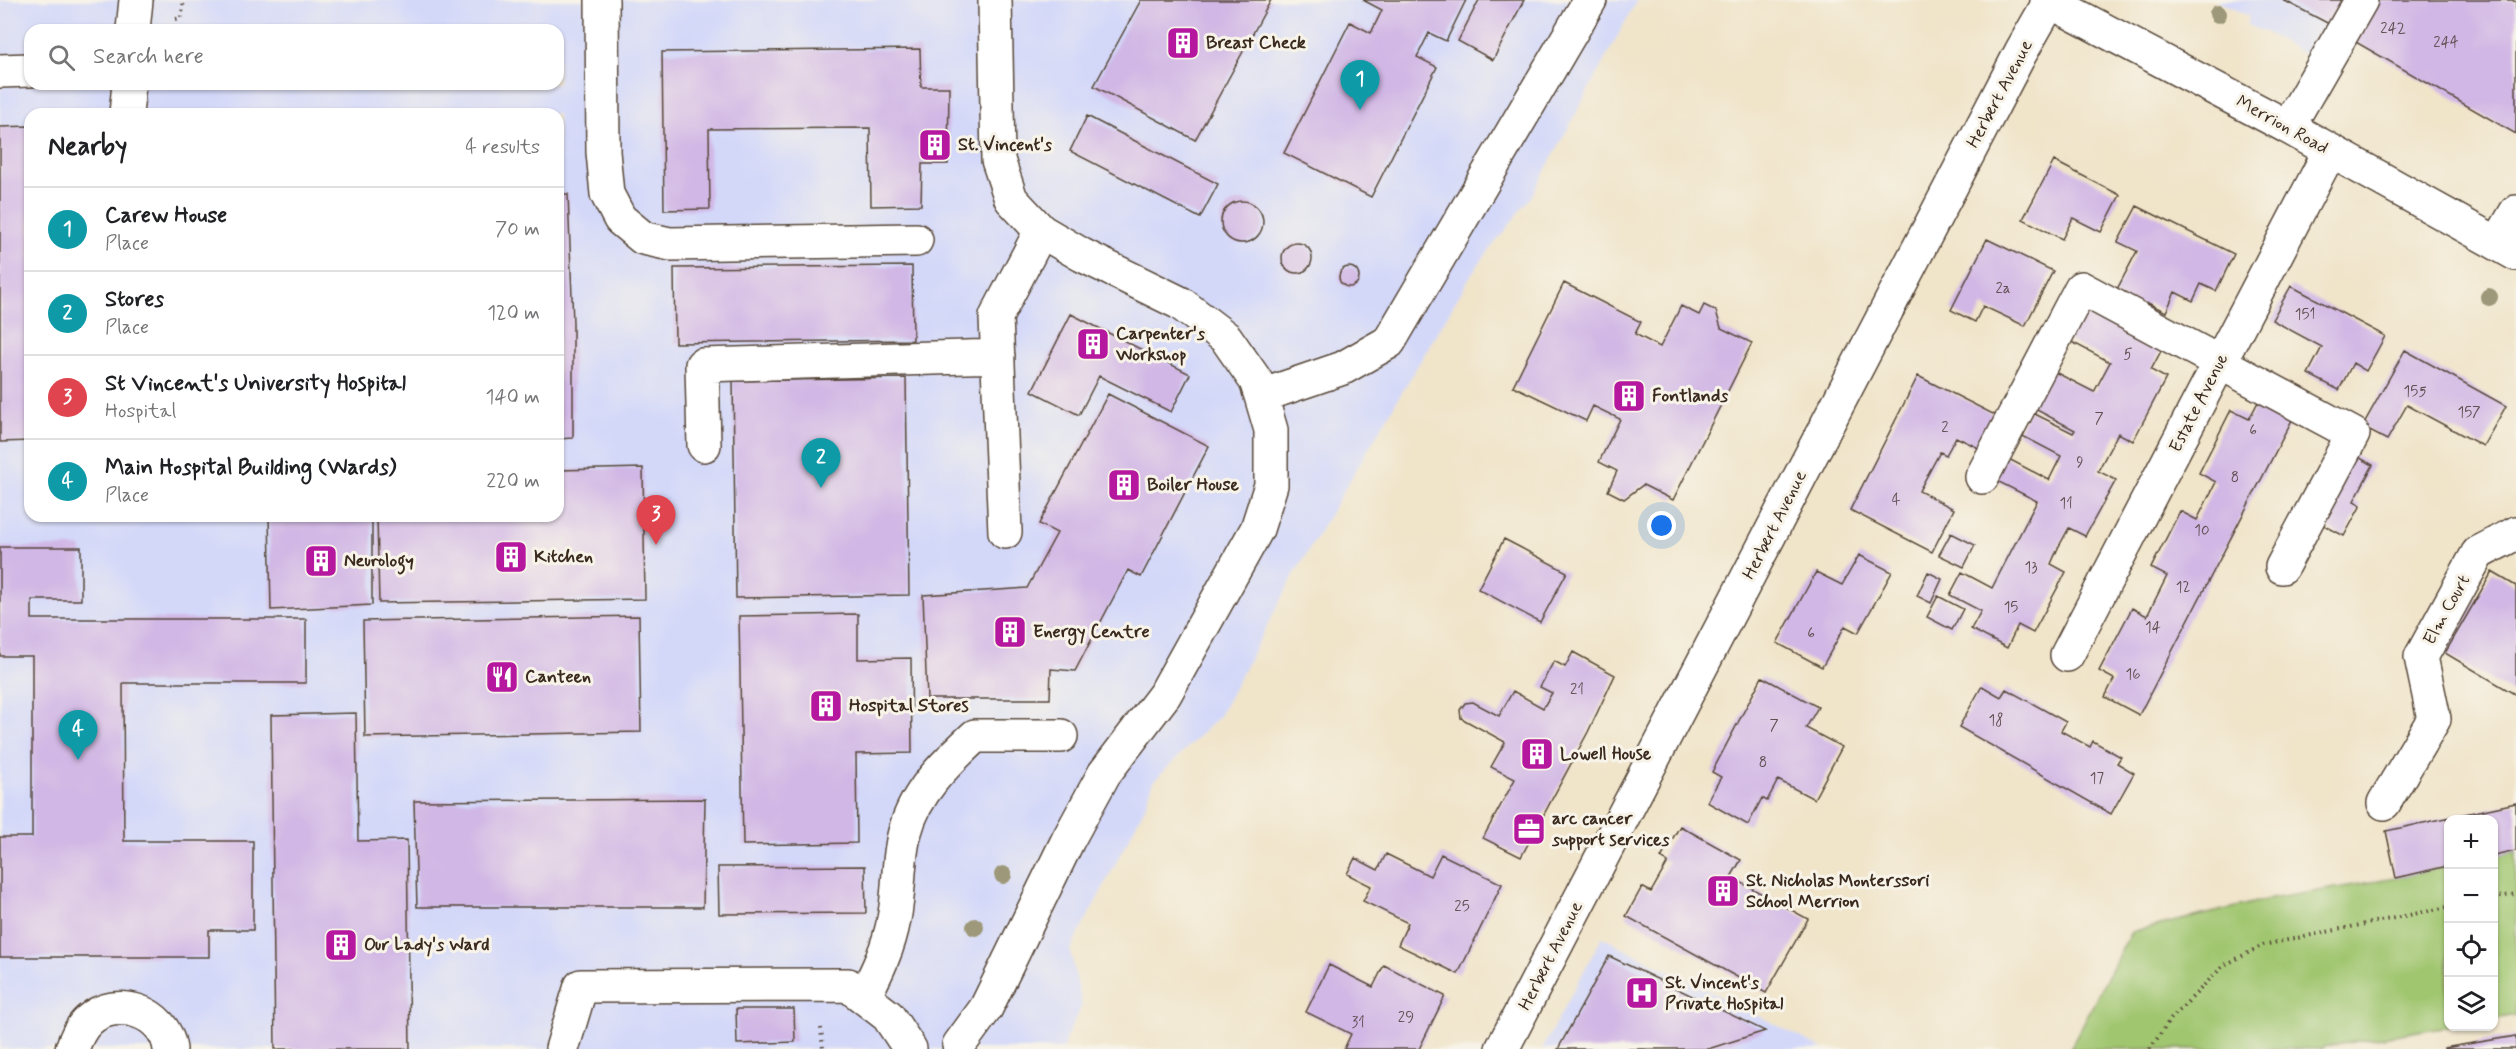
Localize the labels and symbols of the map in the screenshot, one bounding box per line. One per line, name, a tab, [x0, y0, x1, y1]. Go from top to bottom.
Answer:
house number: 242	[2380, 19, 2406, 39]
building icon: Breast Check	[1165, 25, 1201, 61]
place label: Breast Check	[1206, 31, 1306, 55]
house number: 244	[2433, 33, 2459, 53]
street label: Herbert Avenue	[1961, 35, 2039, 152]
pin: 1	[1340, 60, 1380, 110]
street label: Merrion Road	[2232, 90, 2332, 160]
building icon: St. Vincent's	[917, 127, 953, 163]
place label: St. Vincent's	[958, 133, 1052, 157]
house number: 2a	[1995, 279, 2011, 299]
house number: 151	[2295, 305, 2315, 325]
place label: Carpenter's Workshop	[1115, 322, 1205, 367]
building icon: Carpenter's Workshop	[1075, 326, 1111, 362]
house number: 5	[2123, 345, 2133, 365]
street label: Estate Avenue	[2164, 349, 2234, 457]
building icon: Fontlands	[1611, 378, 1647, 414]
house number: 155	[2403, 382, 2427, 402]
place label: Fontlands	[1652, 384, 1728, 408]
house number: 157	[2457, 403, 2481, 423]
house number: 7	[2094, 409, 2104, 429]
house number: 2	[1941, 418, 1949, 438]
house number: 6	[2249, 421, 2257, 441]
pin: 2	[802, 438, 840, 488]
house number: 9	[2076, 453, 2084, 473]
street label: Herbert Avenue	[1737, 466, 1813, 584]
building icon: Boiler House	[1106, 467, 1142, 503]
house number: 8	[2231, 468, 2239, 488]
place label: Boiler House	[1147, 473, 1239, 497]
house number: 4	[1892, 490, 1901, 510]
house number: 11	[2059, 494, 2073, 514]
pin: 3	[636, 496, 676, 545]
your location	[1647, 511, 1676, 540]
house number: 10	[2194, 521, 2210, 541]
building icon: Kitchen	[493, 539, 529, 575]
building icon: Neurology	[303, 543, 339, 579]
place label: Kitchen	[534, 545, 593, 569]
place label: Neurology	[344, 549, 414, 575]
house number: 13	[2024, 558, 2038, 578]
street label: Elm Court	[2418, 570, 2476, 649]
house number: 12	[2176, 578, 2190, 598]
house number: 15	[2004, 598, 2018, 618]
building icon: Energy Centre	[992, 614, 1028, 650]
house number: 14	[2145, 618, 2161, 638]
place label: Energy Centre	[1033, 620, 1150, 646]
house number: 6	[1807, 624, 1815, 644]
restaurant icon: Canteen	[484, 659, 520, 695]
place label: Canteen	[525, 665, 591, 689]
house number: 16	[2125, 665, 2141, 685]
house number: 21	[1570, 680, 1584, 700]
building icon: Hospital Stores	[808, 688, 844, 724]
place label: Hospital Stores	[849, 694, 969, 718]
pin: 4	[58, 710, 98, 760]
house number: 18	[1989, 711, 2003, 731]
house number: 7	[1769, 716, 1779, 736]
building icon: Lowell House	[1519, 736, 1555, 772]
place label: Lowell House	[1560, 742, 1652, 766]
house number: 8	[1759, 753, 1767, 773]
house number: 17	[2090, 769, 2105, 789]
place label: arc cancer support services	[1551, 807, 1670, 852]
office icon: arc cancer support services	[1511, 811, 1547, 847]
place label: St. Nicholas Monterssori School Merrion	[1746, 869, 1929, 914]
building icon: St. Nicholas Monterssori School Merrion	[1705, 873, 1741, 909]
house number: 25	[1454, 897, 1470, 917]
street label: Herbert Avenue	[1513, 897, 1589, 1015]
building icon: Our Lady's Ward	[323, 927, 359, 963]
place label: Our Lady's Ward	[364, 933, 489, 957]
place label: St. Vincent's Private Hospital	[1665, 971, 1784, 1016]
hospital icon: St. Vincent's Private Hospital	[1624, 975, 1660, 1011]
house number: 29	[1398, 1008, 1414, 1028]
house number: 31	[1351, 1013, 1365, 1033]

